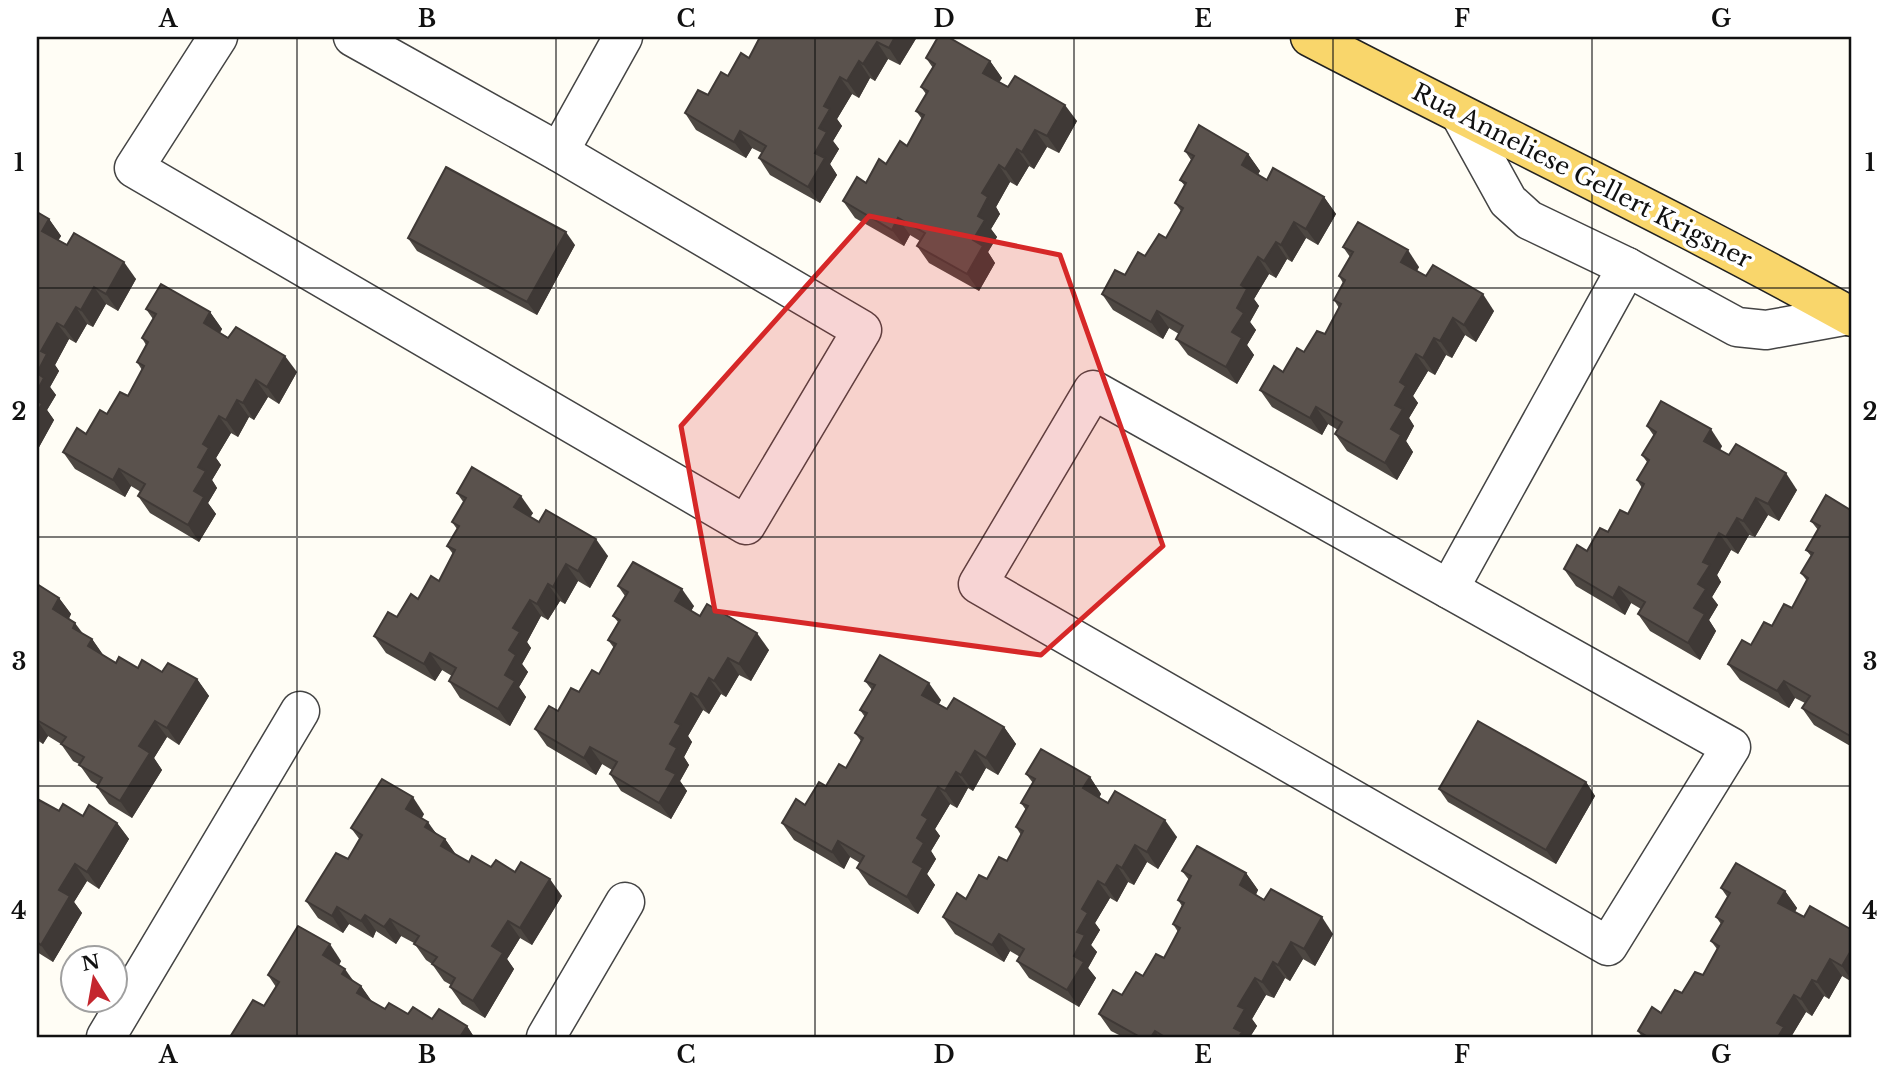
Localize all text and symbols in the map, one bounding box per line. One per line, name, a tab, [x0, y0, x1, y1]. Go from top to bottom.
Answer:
text: A	[158, 5, 179, 33]
text: B	[418, 5, 436, 33]
text: C	[677, 5, 695, 33]
text: D	[933, 5, 955, 33]
text: E	[1194, 5, 1212, 33]
text: F	[1454, 5, 1470, 33]
text: G	[1711, 5, 1731, 33]
street label: Rua Anneliese Gellert Krigsner	[1408, 77, 1757, 274]
text: 1	[14, 149, 24, 177]
text: 1	[1865, 149, 1875, 177]
text: 2	[12, 398, 26, 426]
text: 2	[1863, 398, 1877, 426]
text: 3	[12, 648, 26, 676]
text: 3	[1863, 648, 1877, 676]
text: 4	[11, 897, 27, 925]
text: 4	[1862, 897, 1878, 925]
north arrow	[60, 944, 130, 1014]
text: N	[80, 950, 102, 976]
text: A	[158, 1041, 179, 1069]
text: B	[418, 1041, 436, 1069]
text: C	[677, 1041, 695, 1069]
text: D	[933, 1041, 955, 1069]
text: E	[1194, 1041, 1212, 1069]
text: F	[1454, 1041, 1470, 1069]
text: G	[1711, 1041, 1731, 1069]

